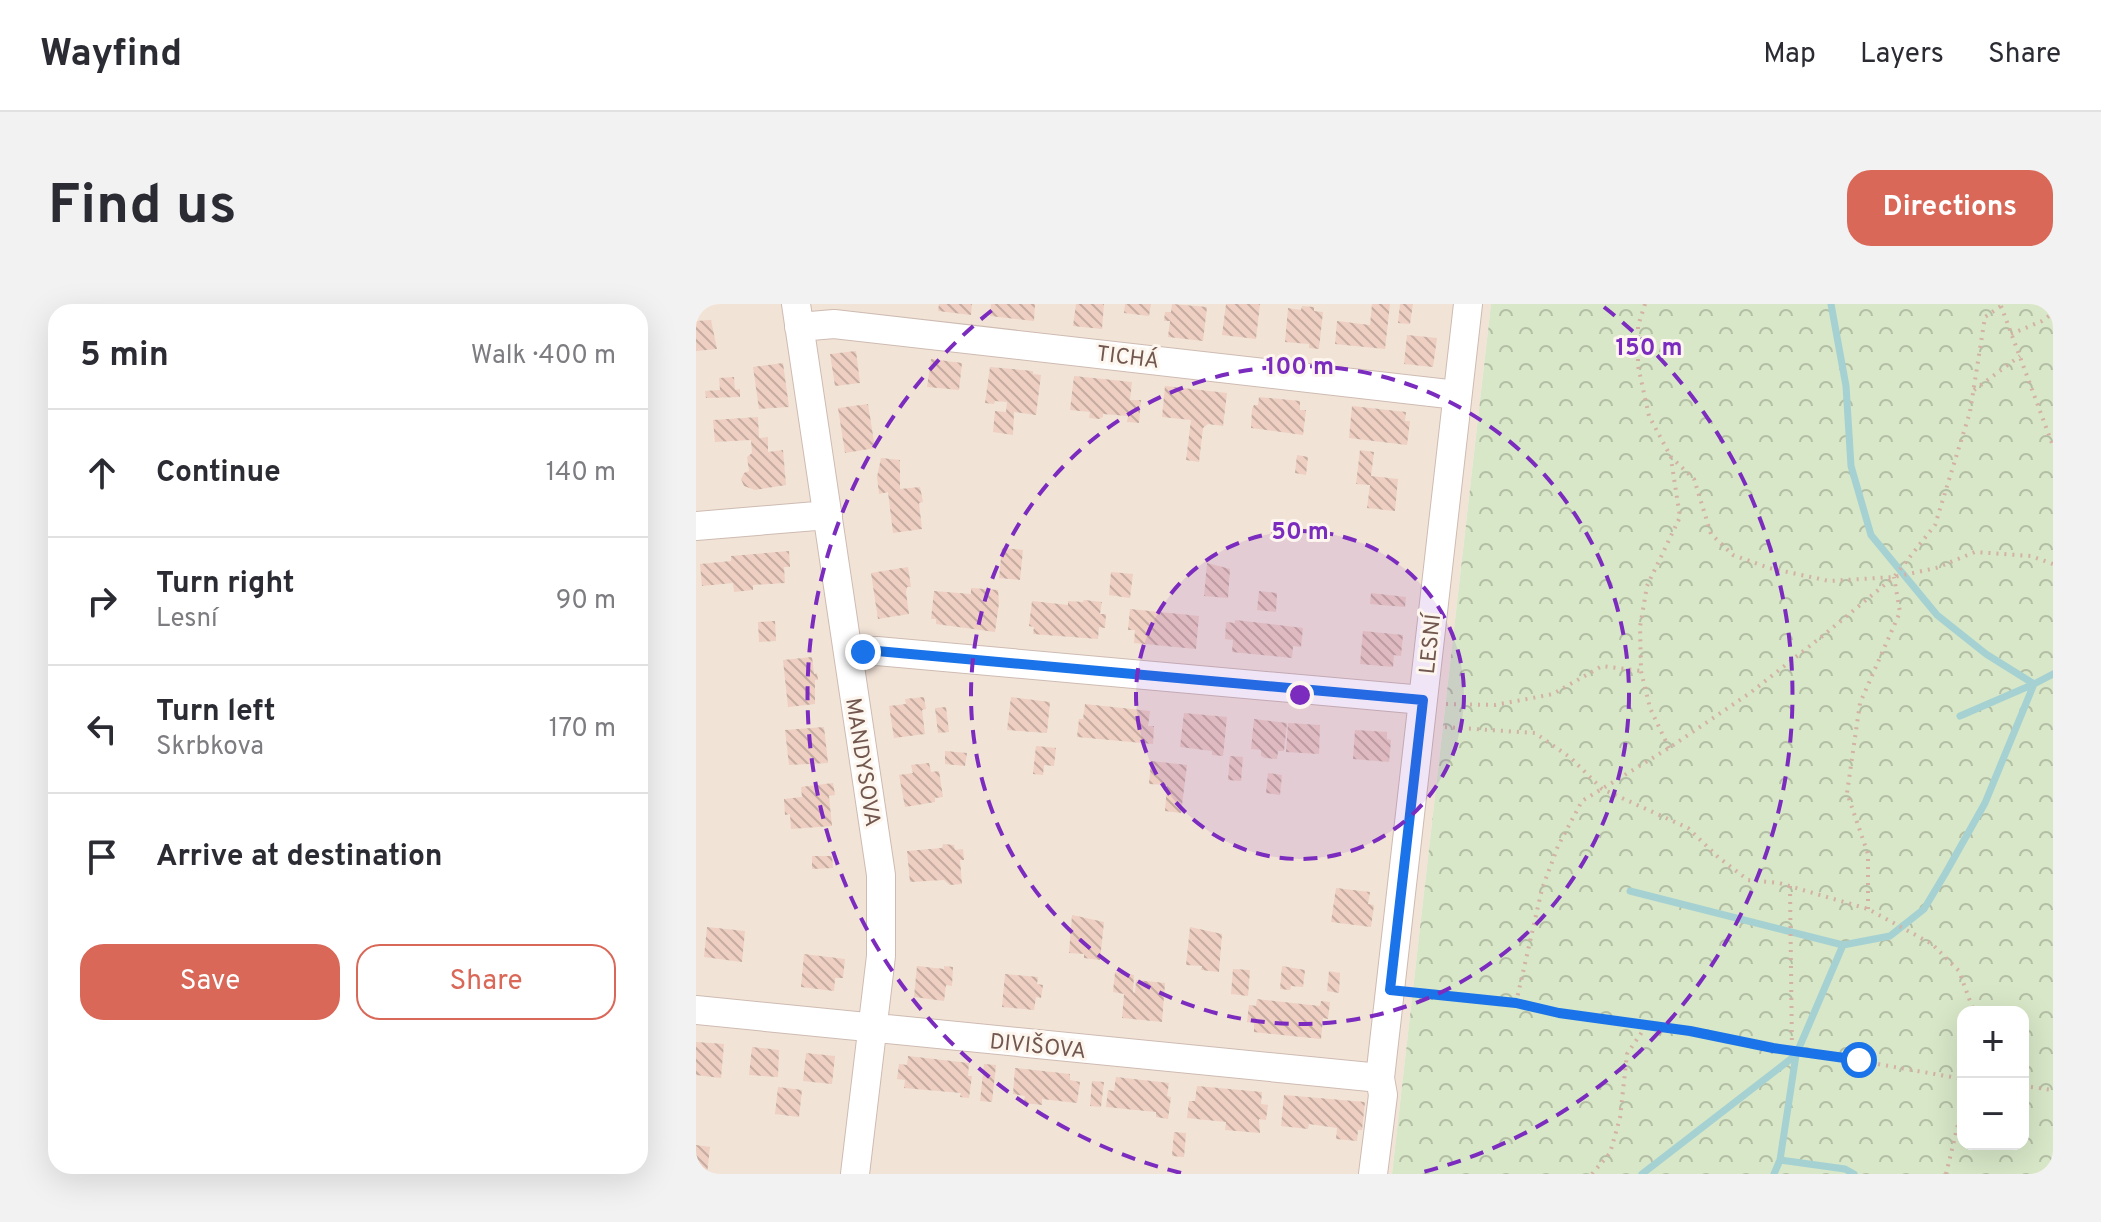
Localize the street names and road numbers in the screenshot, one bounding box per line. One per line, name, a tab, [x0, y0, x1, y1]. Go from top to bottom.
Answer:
street label: TICHÁ	[1095, 339, 1161, 376]
street label: LESNÍ	[1413, 611, 1448, 676]
street label: MANDYSOVA	[838, 696, 885, 829]
street label: DIVIŠOVA	[988, 1026, 1088, 1066]

